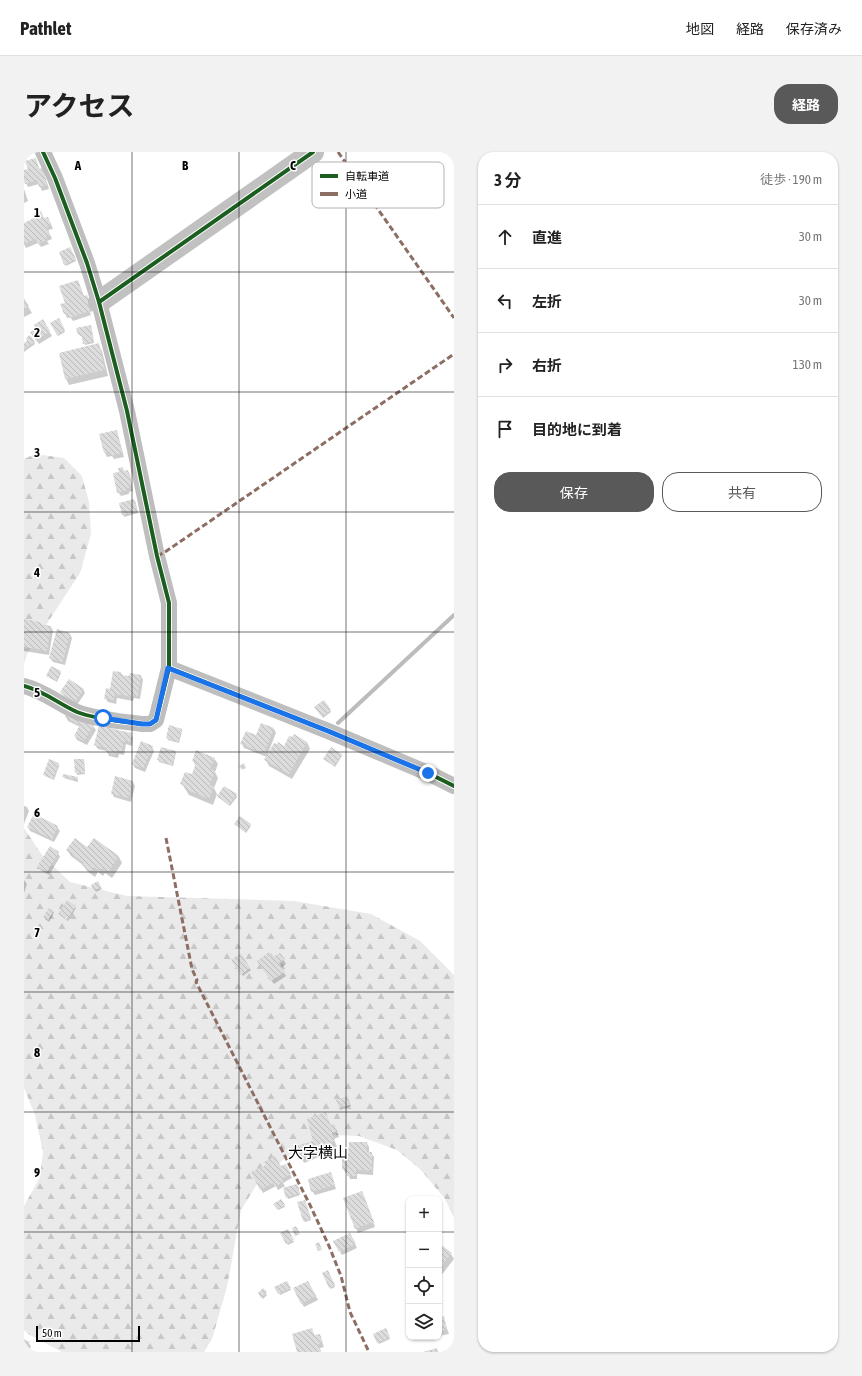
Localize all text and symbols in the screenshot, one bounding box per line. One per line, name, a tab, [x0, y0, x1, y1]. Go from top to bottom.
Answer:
text: Pathlet	[20, 17, 71, 39]
text: 地図	[686, 21, 714, 37]
text: 経路	[736, 21, 764, 37]
text: 保存済み	[786, 21, 842, 37]
button: 経路	[774, 84, 838, 124]
text: アクセス	[24, 90, 135, 122]
text: A	[74, 158, 82, 173]
text: B	[182, 158, 189, 173]
text: C	[290, 158, 296, 173]
legend	[312, 162, 444, 208]
text: 自転車道	[345, 170, 389, 182]
text: 3 分	[494, 170, 521, 190]
text: 徒歩 · 190 m	[760, 172, 822, 187]
text: 小道	[345, 188, 367, 200]
text: 1	[34, 205, 40, 220]
icon: ahead	[494, 226, 516, 248]
text: 直進	[532, 229, 562, 246]
text: 30 m	[799, 229, 822, 244]
icon: left	[494, 290, 516, 312]
text: 左折	[532, 293, 562, 310]
text: 30 m	[799, 293, 822, 308]
text: 2	[34, 325, 40, 340]
icon: right	[494, 354, 516, 376]
text: 右折	[532, 357, 562, 374]
text: 130 m	[793, 357, 822, 372]
icon: arrive	[494, 418, 516, 440]
text: 目的地に到着	[532, 421, 622, 438]
text: 3	[34, 445, 40, 460]
button: 保存	[494, 472, 654, 512]
button: 共有	[662, 472, 822, 512]
text: 4	[33, 565, 40, 580]
text: 5	[34, 685, 40, 700]
route start	[94, 709, 112, 727]
route end	[419, 764, 437, 782]
text: 6	[34, 805, 40, 820]
text: 7	[34, 925, 40, 940]
text: 8	[34, 1045, 40, 1060]
district label: 大字横山	[288, 1144, 348, 1161]
text: 9	[34, 1165, 40, 1180]
map controls	[406, 1196, 442, 1340]
button: +	[406, 1196, 442, 1232]
button: −	[406, 1232, 442, 1268]
button: locate	[406, 1268, 442, 1304]
button: layers	[406, 1304, 442, 1340]
scale bar	[36, 1324, 140, 1343]
text: 50 m	[42, 1327, 62, 1339]

